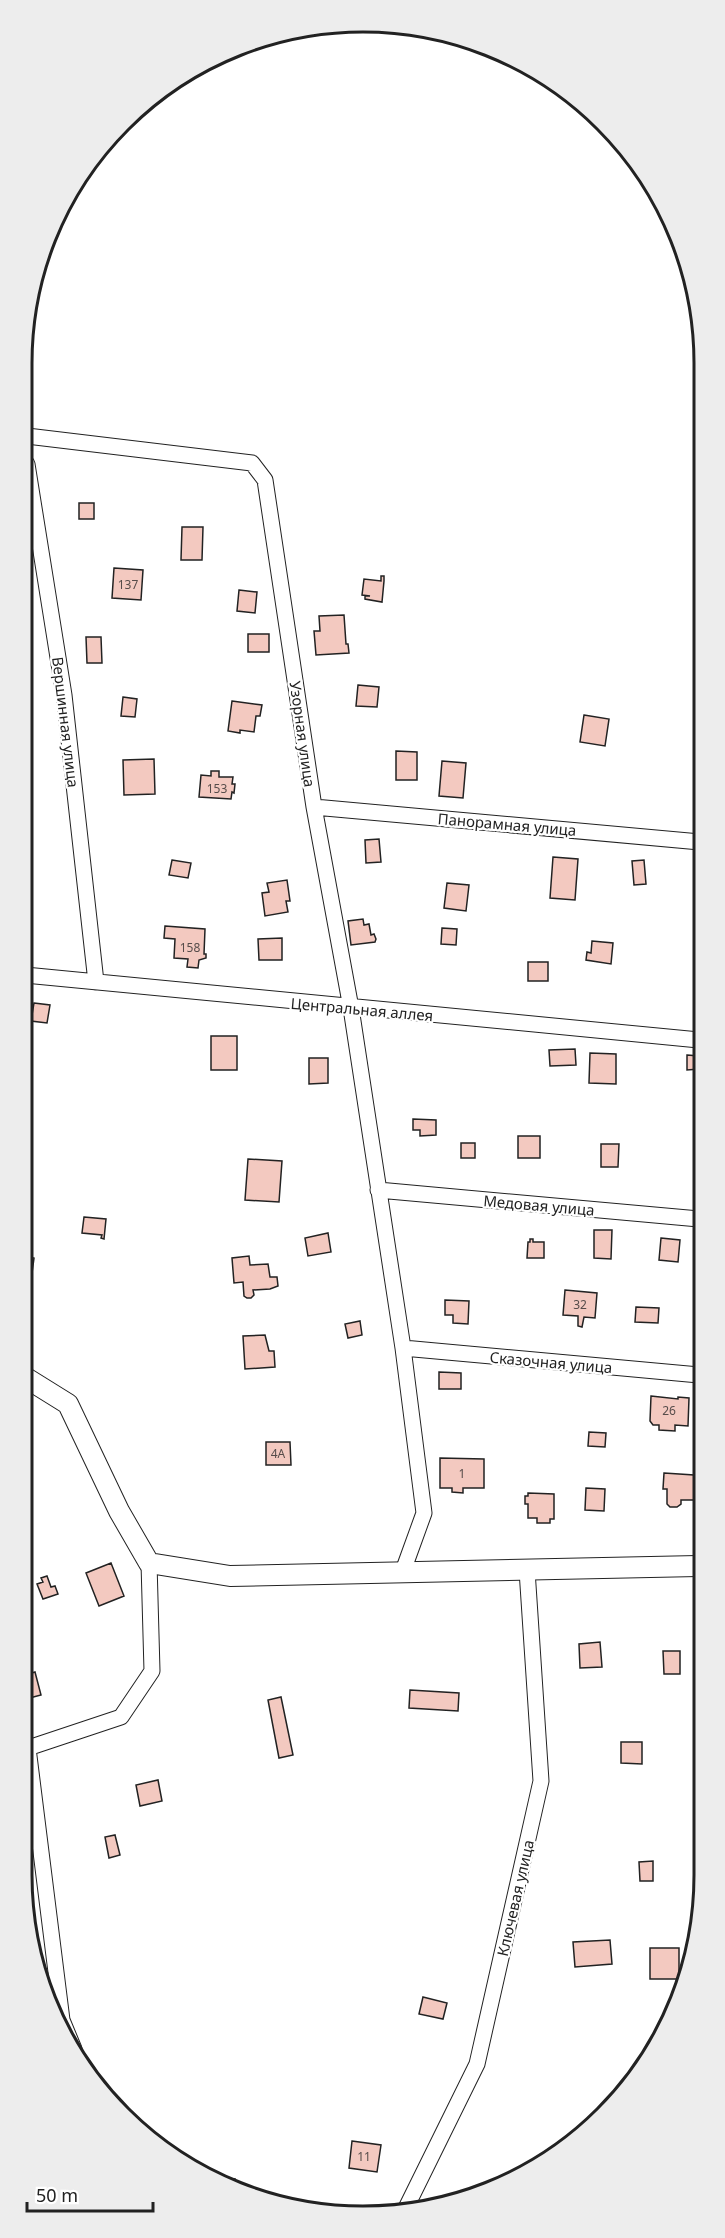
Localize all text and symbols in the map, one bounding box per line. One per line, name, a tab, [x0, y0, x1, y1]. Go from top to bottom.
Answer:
house number: 137	[118, 576, 138, 593]
street label: Вершинная улица	[48, 655, 84, 789]
street label: Узорная улица	[286, 680, 320, 788]
house number: 153	[207, 780, 227, 797]
street label: Панорамная улица	[437, 808, 577, 840]
house number: 158	[180, 939, 200, 956]
street label: Центральная аллея	[290, 993, 434, 1025]
street label: Медовая улица	[483, 1190, 595, 1220]
house number: 32	[573, 1296, 587, 1313]
street label: Сказочная улица	[489, 1347, 613, 1377]
house number: 26	[662, 1402, 676, 1419]
house number: 4А	[271, 1445, 286, 1462]
house number: 1	[459, 1465, 465, 1482]
street label: Ключевая улица	[492, 1838, 538, 1958]
house number: 11	[357, 2148, 371, 2165]
scale bar	[27, 2175, 153, 2213]
text: 50 m	[36, 2183, 78, 2207]

